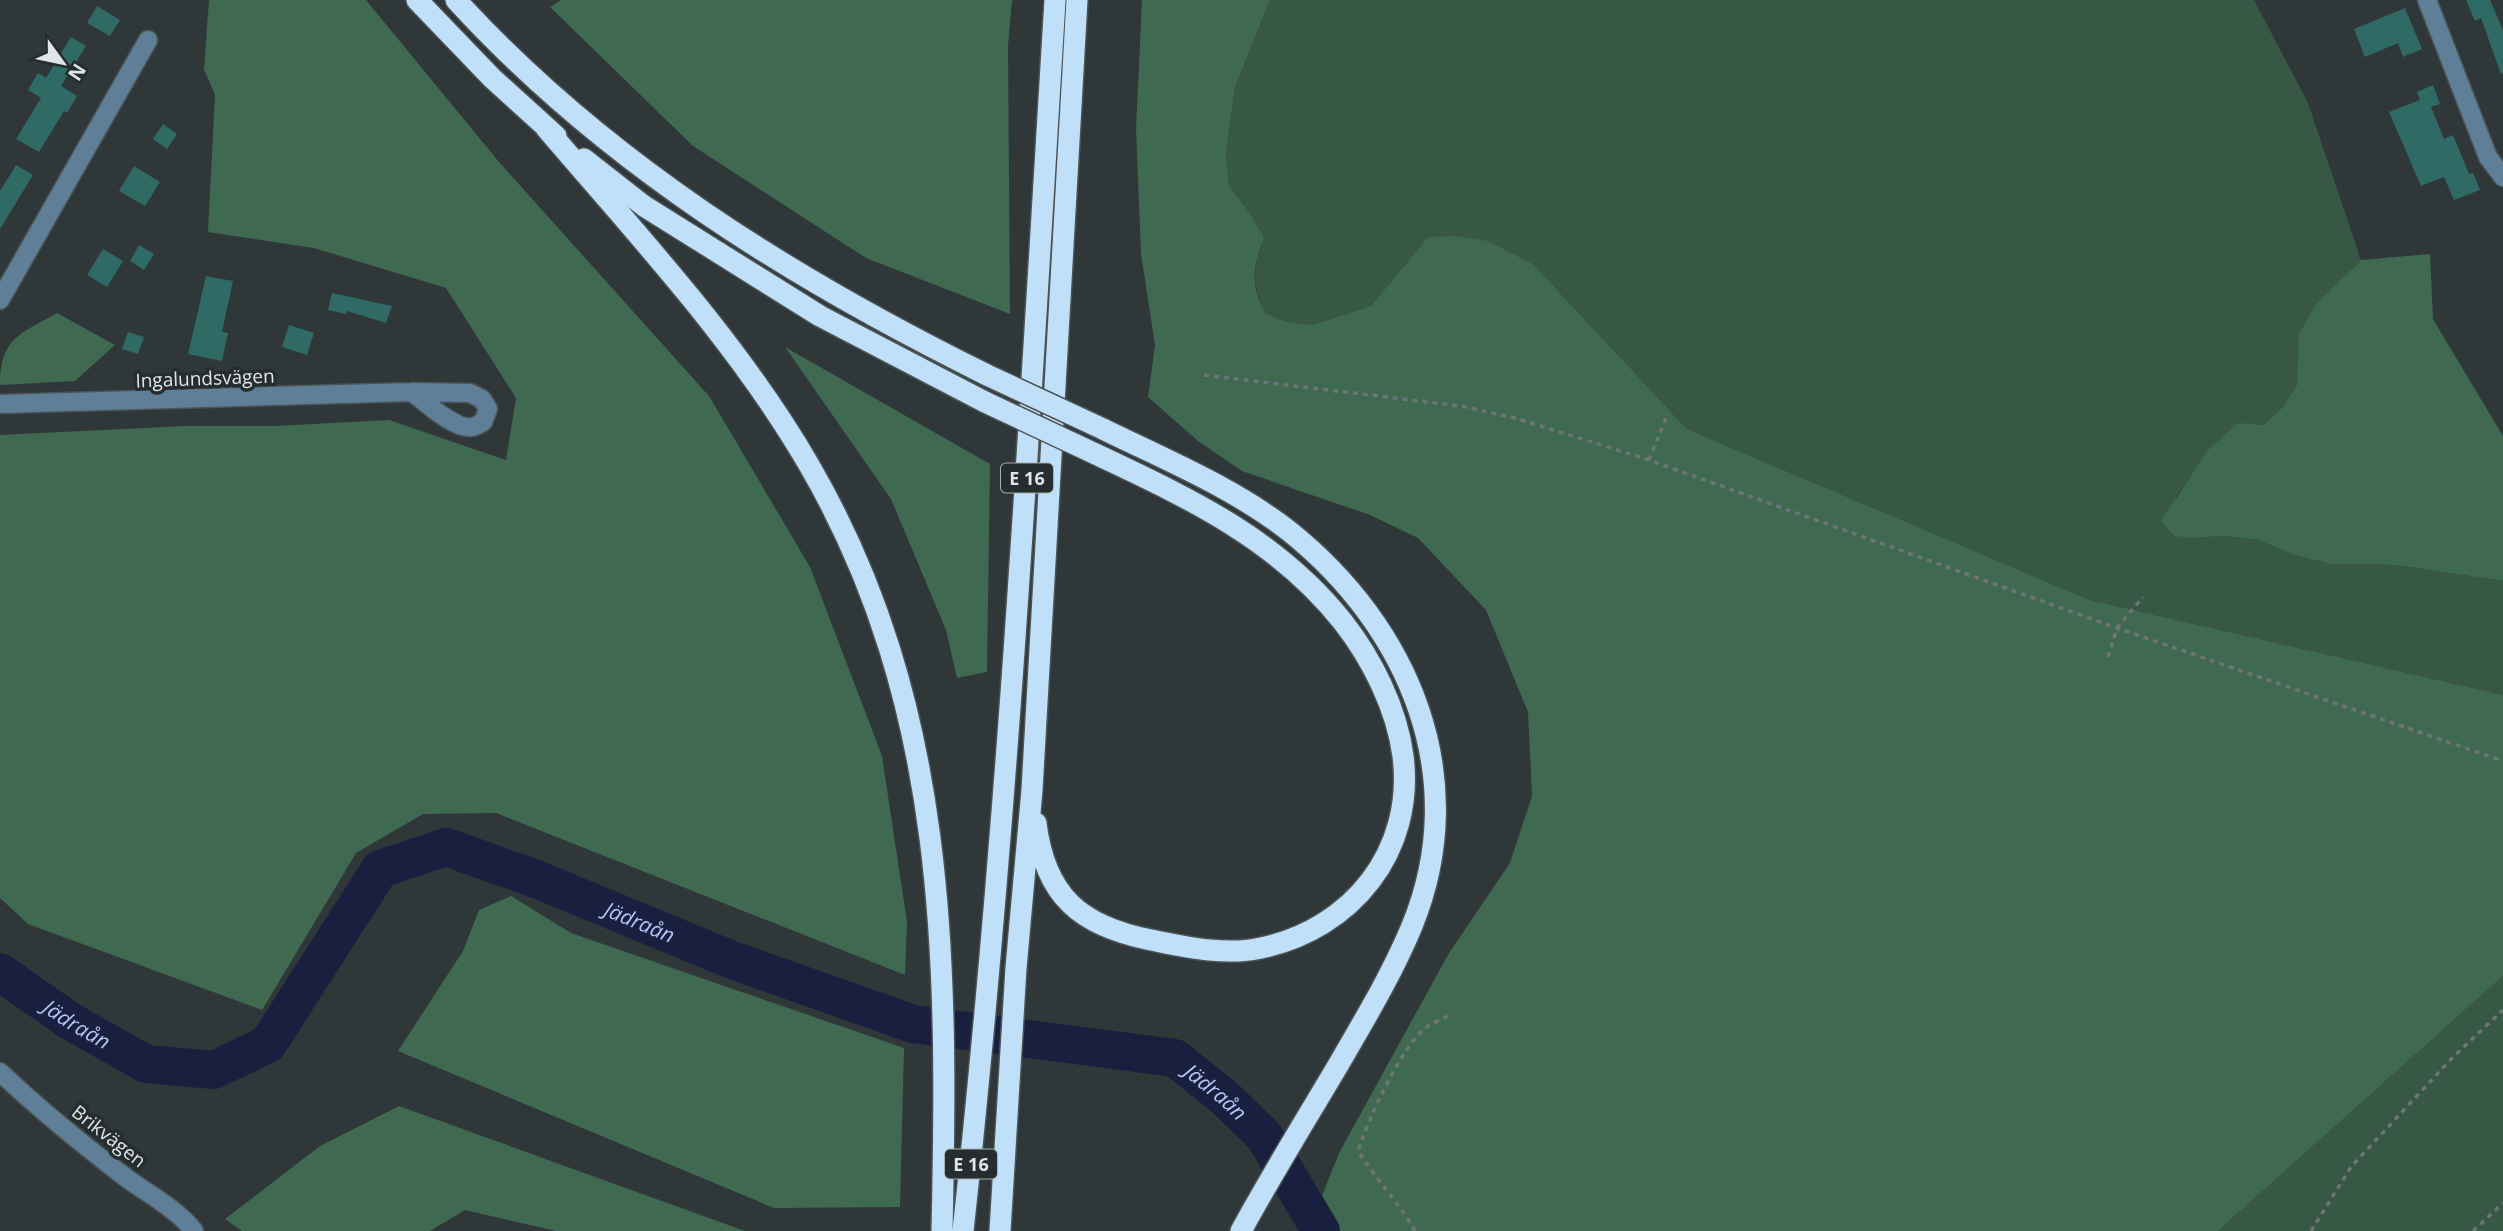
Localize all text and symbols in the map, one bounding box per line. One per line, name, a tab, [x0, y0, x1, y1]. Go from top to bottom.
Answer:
north arrow	[28, 28, 98, 98]
text: N	[62, 59, 92, 86]
street label: Ingalundsvägen	[135, 363, 275, 393]
road number: E 16	[1001, 464, 1053, 492]
water label: Jädraån	[597, 893, 679, 949]
water label: Jädraån	[35, 990, 116, 1055]
water label: Jädraån	[1176, 1055, 1253, 1126]
street label: Brikvägen	[67, 1099, 151, 1173]
road number: E 16	[945, 1149, 997, 1178]

